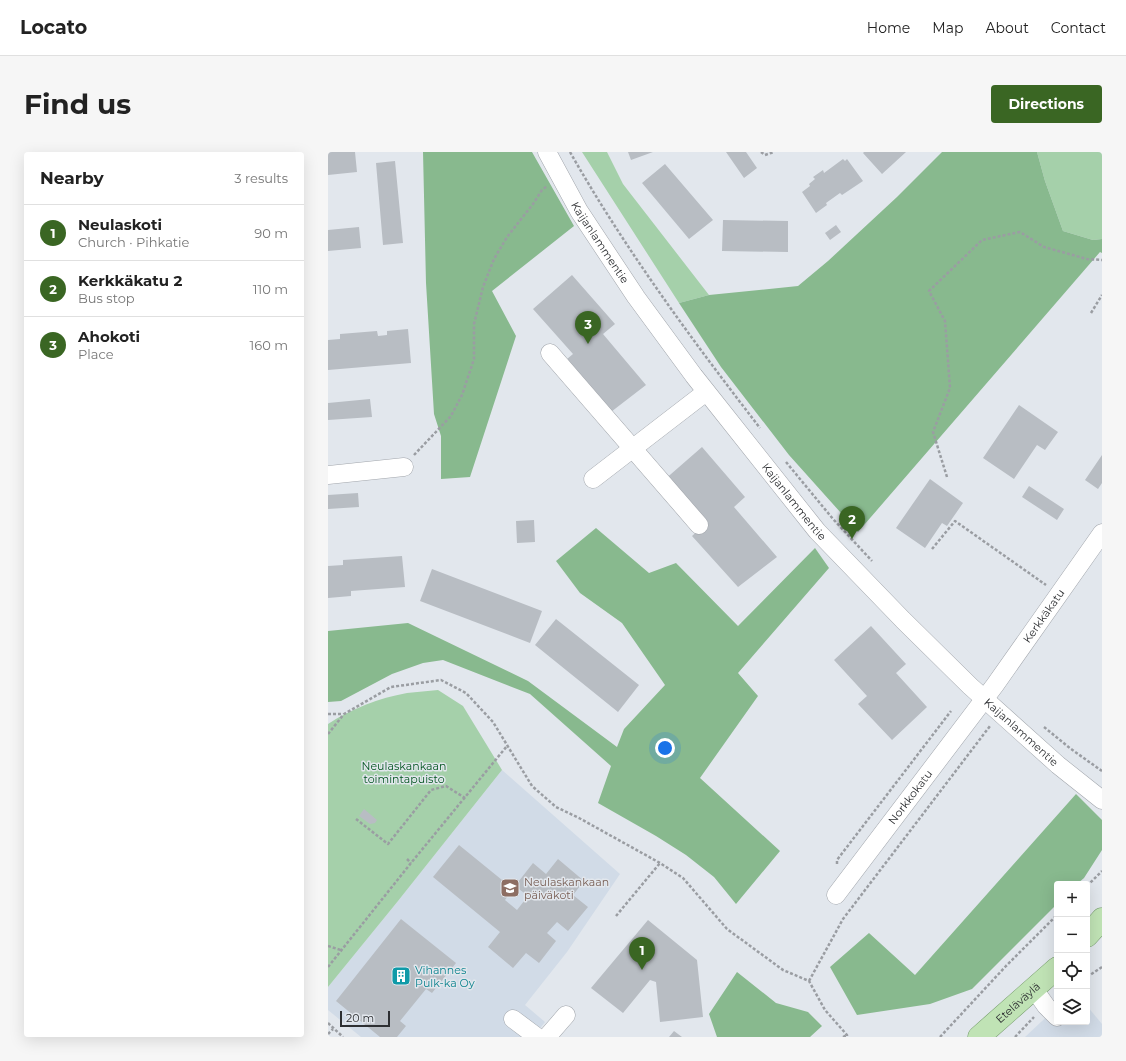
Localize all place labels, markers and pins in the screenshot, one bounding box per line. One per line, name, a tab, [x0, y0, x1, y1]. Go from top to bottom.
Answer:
pin: 3	[575, 311, 601, 344]
pin: 2	[839, 506, 865, 539]
place label: Neulaskankaan päiväkoti	[524, 875, 609, 902]
school or university icon: Neulaskankaan päiväkoti	[499, 877, 521, 899]
pin: 1	[629, 937, 655, 970]
place label: Vihannes Pulk-ka Oy	[415, 963, 475, 990]
building icon: Vihannes Pulk-ka Oy	[390, 965, 412, 987]

